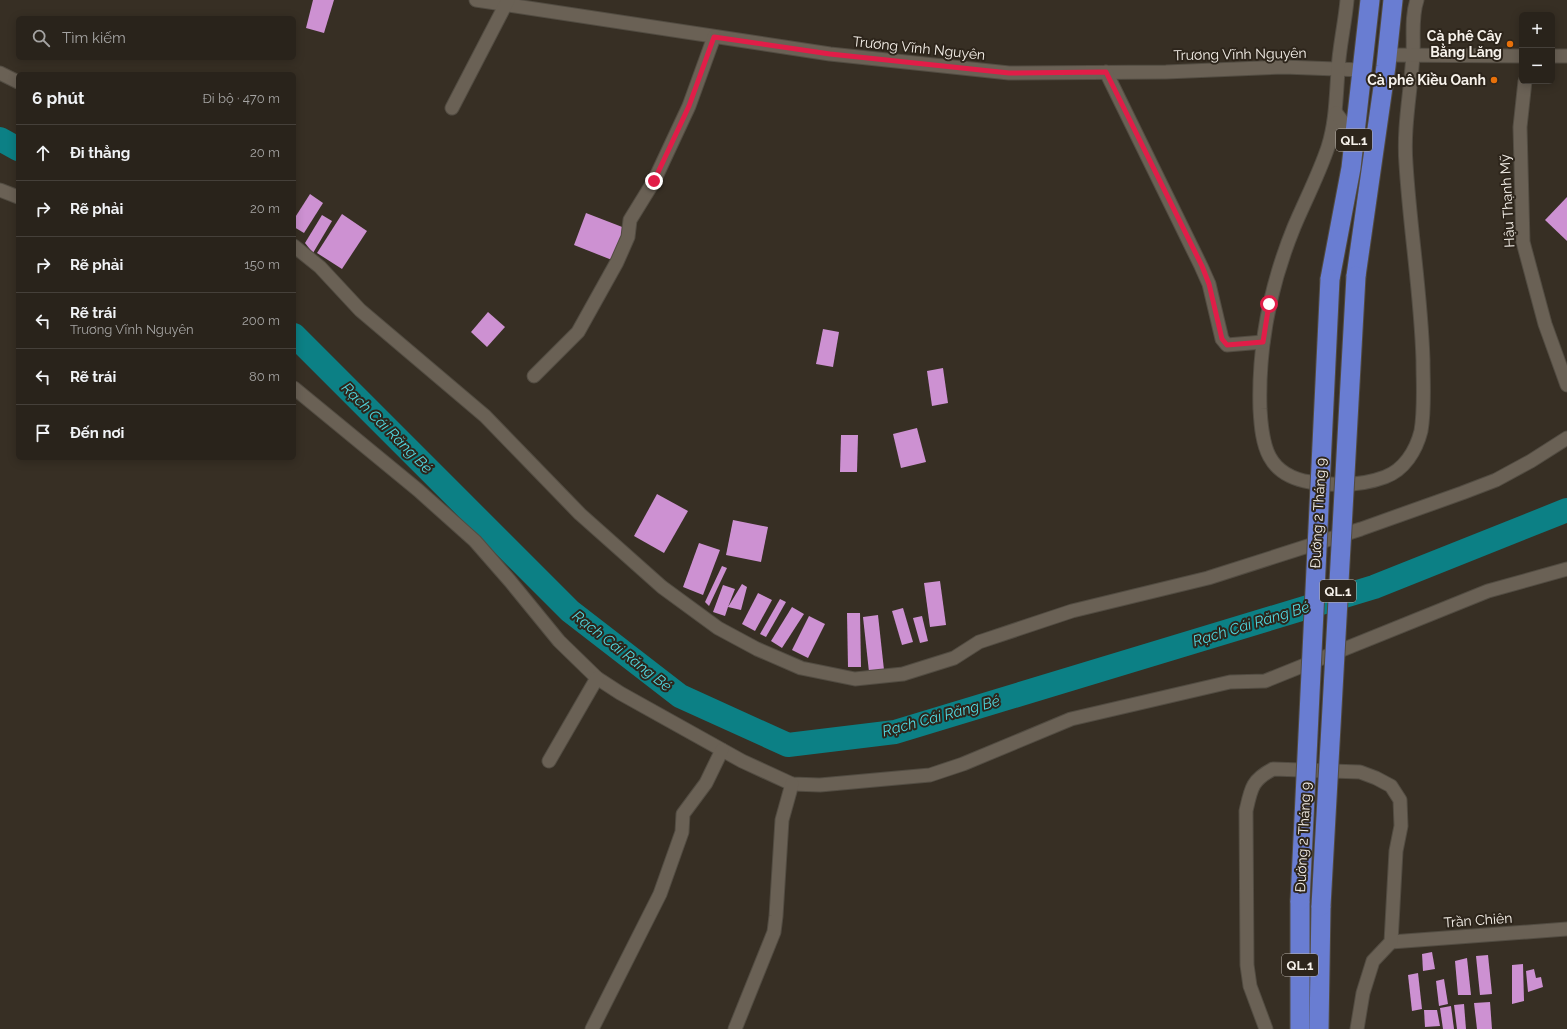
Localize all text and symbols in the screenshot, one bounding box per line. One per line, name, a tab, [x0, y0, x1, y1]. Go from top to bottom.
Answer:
map controls	[1519, 12, 1555, 84]
button: +	[1519, 12, 1555, 48]
search box	[16, 16, 296, 60]
icon: search	[30, 27, 52, 49]
place label: Cà phê Cây Bằng Lăng	[1427, 28, 1502, 60]
text: Tìm kiếm	[62, 29, 126, 47]
street label: Trương Vĩnh Nguyên	[852, 33, 986, 63]
marker: Cà phê Cây Bằng Lăng	[1505, 39, 1515, 49]
street label: Trương Vĩnh Nguyên	[1173, 45, 1307, 63]
button: −	[1519, 48, 1555, 84]
place label: Cà phê Kiều Oanh	[1367, 72, 1486, 88]
marker: Cà phê Kiều Oanh	[1489, 75, 1499, 85]
text: 6 phút	[32, 88, 84, 108]
text: Đi bộ · 470 m	[202, 91, 280, 106]
road number: QL.1	[1336, 129, 1372, 151]
icon: ahead	[32, 142, 54, 164]
text: Đi thẳng	[70, 144, 130, 162]
text: 20 m	[250, 145, 280, 160]
street label: Hậu Thạnh Mỹ	[1497, 153, 1517, 248]
route end	[645, 172, 663, 190]
icon: right	[32, 198, 54, 220]
text: Rẽ phải	[70, 200, 123, 218]
text: 20 m	[250, 201, 280, 216]
icon: right	[32, 254, 54, 276]
text: Rẽ phải	[70, 256, 123, 274]
text: 150 m	[244, 257, 280, 272]
route start	[1260, 295, 1278, 313]
text: Rẽ trái	[70, 304, 116, 322]
icon: left	[32, 310, 54, 332]
text: 200 m	[242, 313, 280, 328]
text: Trương Vĩnh Nguyên	[70, 322, 194, 337]
icon: left	[32, 366, 54, 388]
text: Rẽ trái	[70, 368, 116, 386]
text: 80 m	[249, 369, 280, 384]
water label: Rạch Cái Răng Bé	[338, 379, 436, 477]
icon: arrive	[32, 422, 54, 444]
text: Đến nơi	[70, 424, 124, 442]
street label: Đường 2 Tháng 9	[1307, 457, 1329, 569]
road number: QL.1	[1320, 580, 1356, 602]
water label: Rạch Cái Răng Bé	[1191, 598, 1311, 650]
water label: Rạch Cái Răng Bé	[569, 607, 675, 695]
water label: Rạch Cái Răng Bé	[880, 692, 1002, 740]
street label: Đường 2 Tháng 9	[1292, 781, 1314, 893]
street label: Trần Chiên	[1443, 910, 1513, 930]
road number: QL.1	[1282, 954, 1318, 976]

